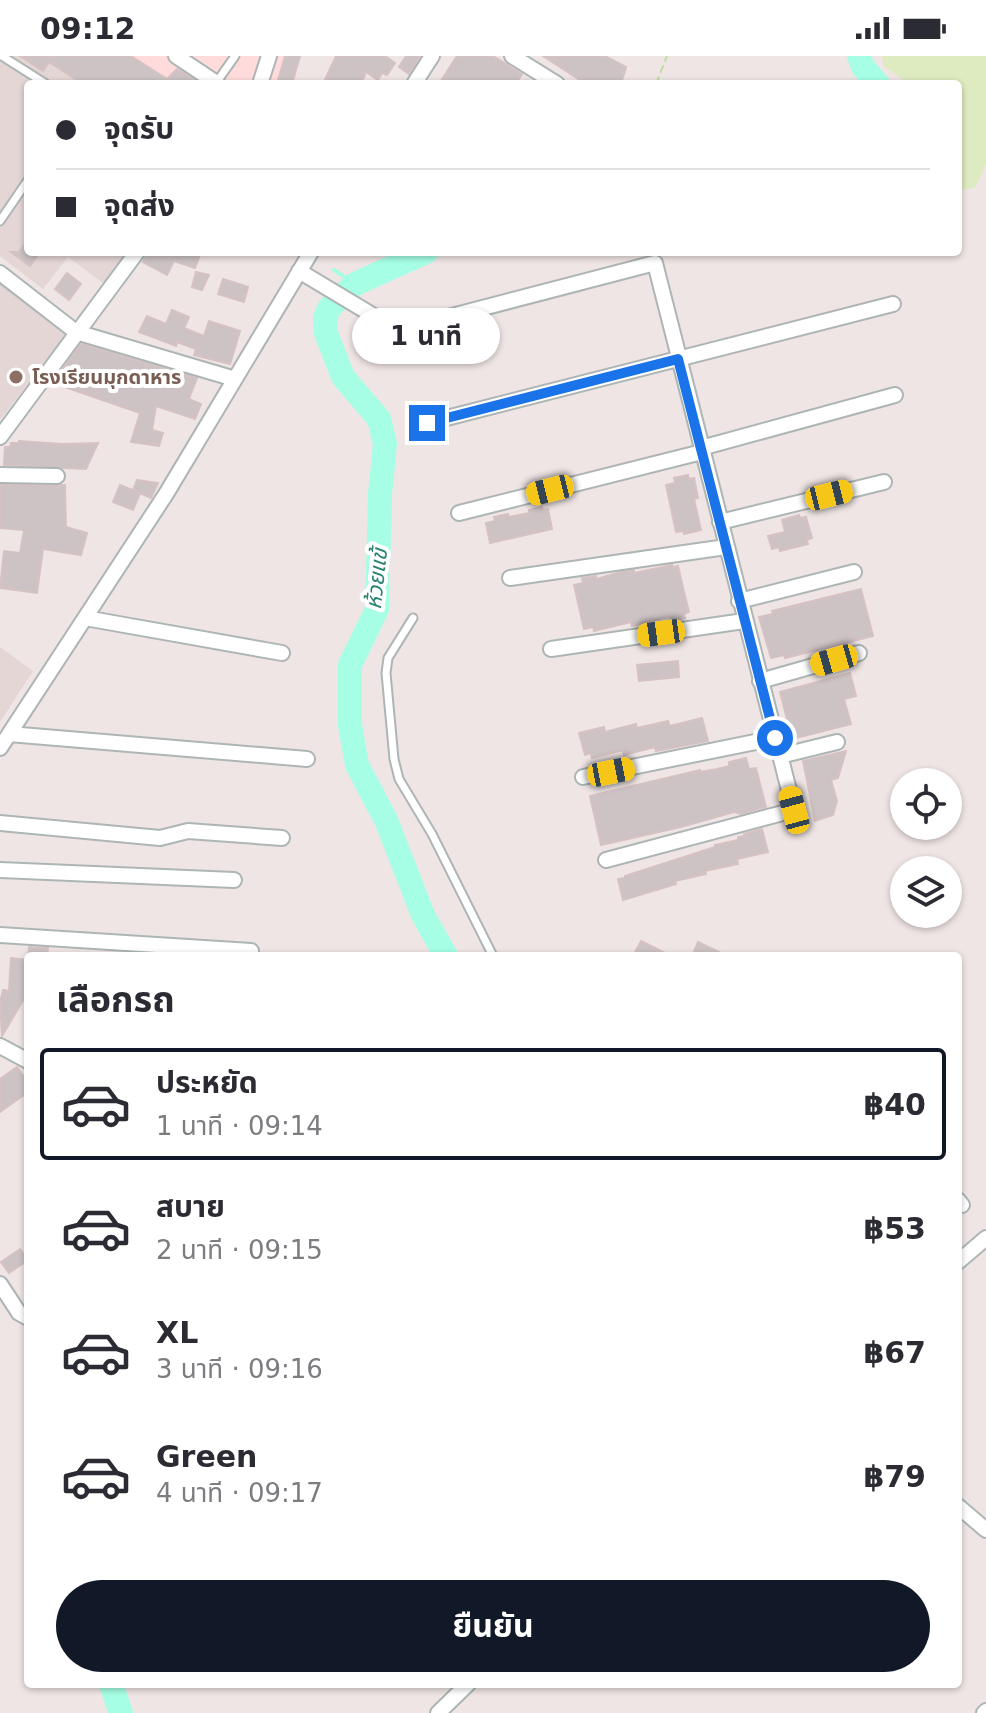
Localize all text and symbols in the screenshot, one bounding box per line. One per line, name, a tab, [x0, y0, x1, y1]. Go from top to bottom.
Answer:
text: 09:12	[40, 11, 136, 46]
text: จุดรับ	[104, 111, 174, 146]
text: จุดส่ง	[104, 188, 175, 223]
callout: 1 นาที	[353, 307, 501, 363]
text: 1 นาที	[390, 321, 462, 351]
place label: โรงเรียนมุกดาหาร	[32, 365, 181, 389]
marker: โรงเรียนมุกดาหาร	[7, 368, 25, 386]
route end	[409, 405, 445, 441]
car	[524, 473, 576, 507]
car	[803, 478, 855, 512]
water label: ห้วยแข้	[361, 544, 392, 611]
car	[636, 618, 686, 648]
car	[808, 642, 860, 678]
route start	[757, 720, 793, 756]
car	[585, 756, 637, 788]
map controls	[890, 768, 962, 928]
button: locate	[890, 768, 962, 840]
car	[776, 784, 812, 836]
button: layers	[890, 856, 962, 928]
text: เลือกรถ	[56, 979, 175, 1020]
text: ประหยัด	[156, 1065, 258, 1100]
icon: car	[60, 1068, 132, 1140]
text: ฿40	[863, 1087, 926, 1122]
text: 1 นาที · 09:14	[156, 1111, 323, 1141]
text: สบาย	[156, 1189, 225, 1224]
icon: car	[60, 1192, 132, 1264]
text: ฿53	[863, 1211, 926, 1246]
text: 2 นาที · 09:15	[156, 1235, 323, 1265]
text: XL	[156, 1315, 198, 1350]
icon: car	[60, 1316, 132, 1388]
text: ฿67	[863, 1335, 926, 1370]
text: 3 นาที · 09:16	[156, 1354, 323, 1384]
text: Green	[156, 1439, 257, 1474]
icon: car	[60, 1440, 132, 1512]
text: ฿79	[863, 1459, 926, 1494]
text: 4 นาที · 09:17	[156, 1478, 323, 1508]
button: ยืนยัน	[56, 1580, 930, 1672]

